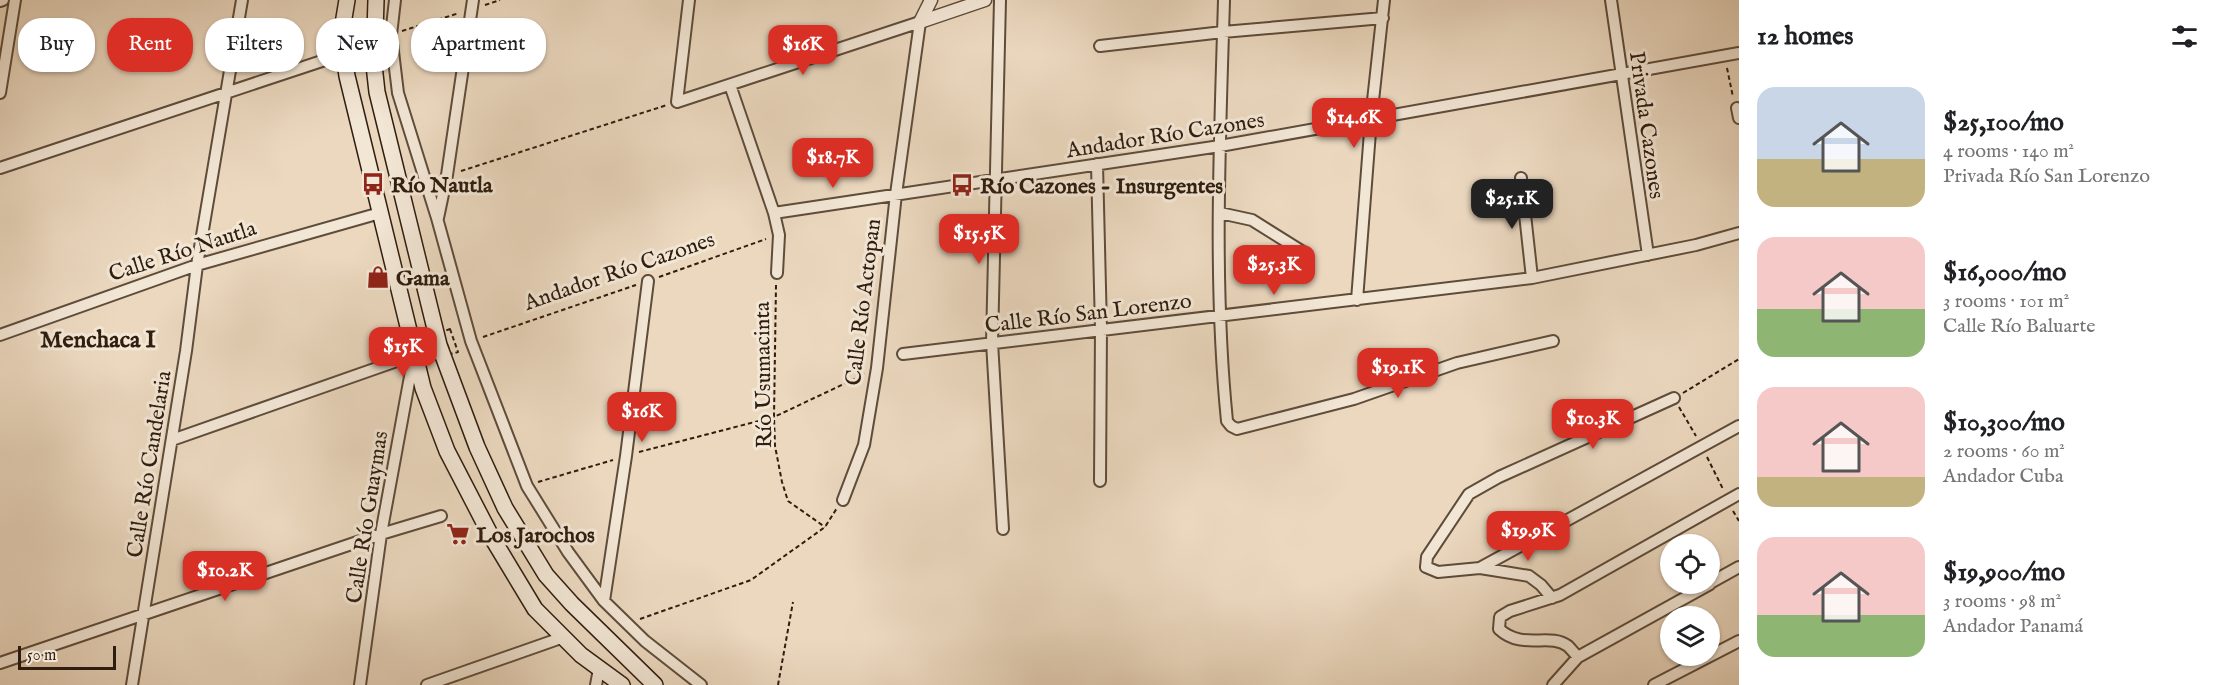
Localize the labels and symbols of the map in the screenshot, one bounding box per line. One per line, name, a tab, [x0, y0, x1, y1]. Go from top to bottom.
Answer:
pin: $16K	[767, 25, 839, 76]
street label: Privada Cazones	[1622, 50, 1670, 201]
pin: $14.6K	[1305, 98, 1403, 149]
street label: Andador Río Cazones	[1063, 107, 1266, 166]
pin: $18.7K	[784, 138, 882, 189]
bus stop icon: Río Nautla	[360, 171, 386, 197]
place label: Río Nautla	[391, 172, 493, 200]
bus stop icon: Río Cazones - Insurgentes	[949, 172, 975, 198]
place label: Río Cazones - Insurgentes	[980, 173, 1223, 201]
pin: $25.1K	[1463, 179, 1561, 230]
pin: $15.5K	[930, 214, 1028, 265]
street label: Calle Río Nautla	[105, 215, 260, 289]
street label: Calle Río Actopan	[840, 217, 888, 387]
street label: Andador Río Cazones	[520, 226, 719, 318]
pin: $25.3K	[1225, 245, 1323, 296]
shop icon: Gama	[365, 264, 391, 290]
place label: Gama	[396, 265, 450, 293]
street label: Calle Río San Lorenzo	[983, 287, 1193, 341]
street label: Río Usumacinta	[749, 301, 779, 449]
district label: Menchaca I	[40, 325, 157, 356]
pin: $15K	[367, 327, 439, 378]
pin: $19.1K	[1349, 348, 1447, 399]
street label: Calle Río Candelaria	[121, 368, 179, 560]
pin: $16K	[606, 392, 678, 443]
pin: $10.3K	[1544, 399, 1642, 450]
street label: Calle Río Guaymas	[341, 429, 395, 606]
pin: $19.9K	[1479, 511, 1577, 562]
supermarket icon: Los Jarochos	[445, 521, 471, 547]
place label: Los Jarochos	[476, 522, 595, 550]
pin: $10.2K	[176, 551, 274, 602]
scale bar	[18, 643, 116, 670]

